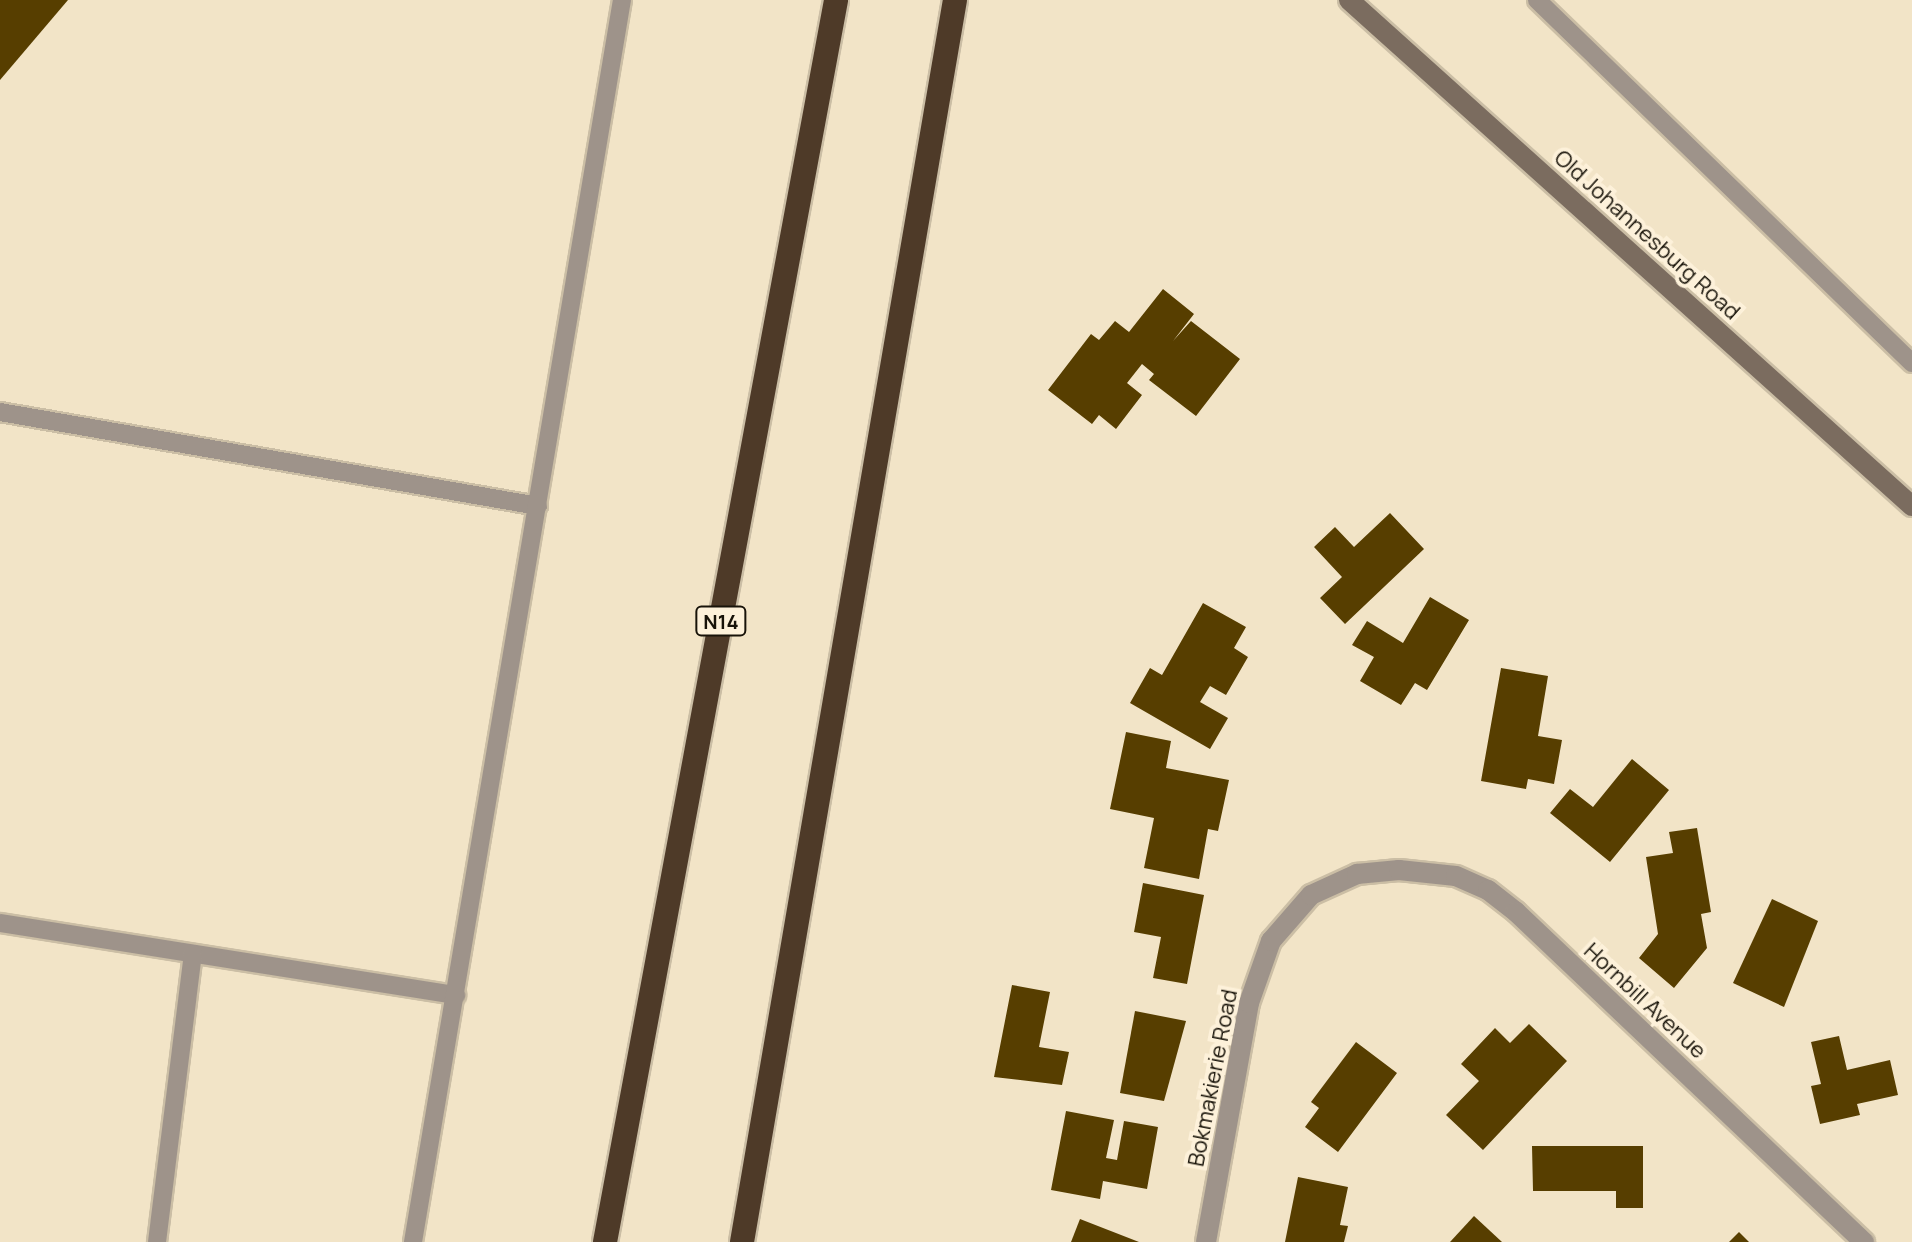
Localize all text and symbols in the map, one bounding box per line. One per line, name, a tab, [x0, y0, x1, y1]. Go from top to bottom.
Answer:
street label: Old Johannesburg Road	[1549, 145, 1745, 325]
road number: N14	[695, 605, 747, 637]
street label: Hornbill Avenue	[1579, 938, 1711, 1064]
street label: Bokmakierie Road	[1183, 987, 1243, 1169]

